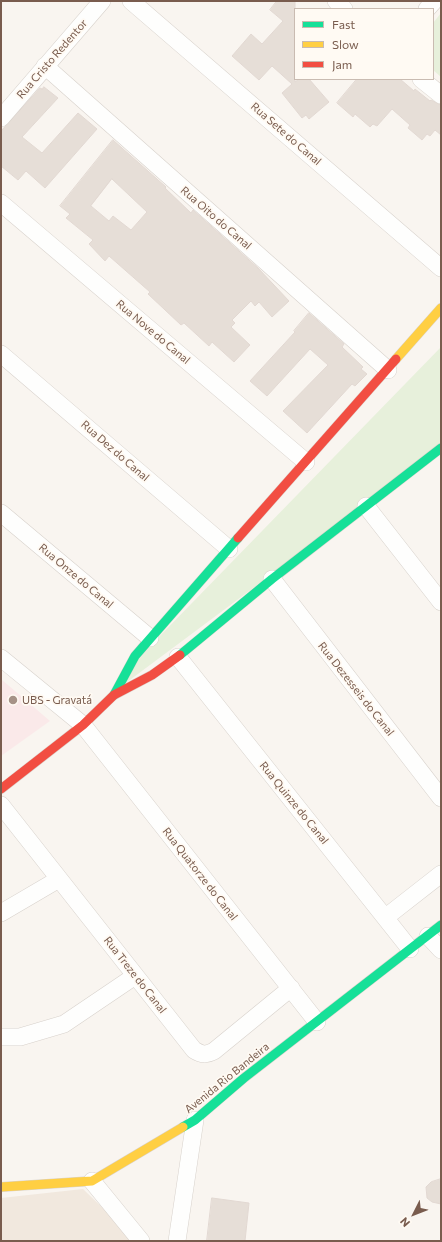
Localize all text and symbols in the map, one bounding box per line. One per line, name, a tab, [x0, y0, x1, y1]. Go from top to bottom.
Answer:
legend	[294, 8, 434, 80]
street label: Rua Cristo Redentor	[14, 17, 90, 101]
text: Fast	[332, 17, 355, 31]
text: Slow	[332, 37, 359, 51]
text: Jam	[332, 57, 352, 71]
street label: Rua Sete do Canal	[248, 100, 324, 168]
street label: Rua Oito do Canal	[178, 184, 254, 252]
street label: Rua Nove do Canal	[113, 297, 193, 367]
street label: Rua Dez do Canal	[78, 418, 152, 484]
street label: Rua Onze do Canal	[36, 541, 116, 611]
street label: Rua Dezesseis do Canal	[315, 639, 397, 739]
place label: UBS - Gravatá	[22, 693, 92, 707]
marker: UBS - Gravatá	[7, 694, 19, 706]
street label: Rua Quinze do Canal	[257, 759, 331, 847]
street label: Rua Quatorze do Canal	[160, 825, 240, 923]
street label: Rua Treze do Canal	[101, 934, 169, 1016]
street label: Avenida Rio Bandeira	[182, 1040, 272, 1116]
north arrow	[394, 1194, 434, 1234]
text: N	[397, 1215, 412, 1230]

